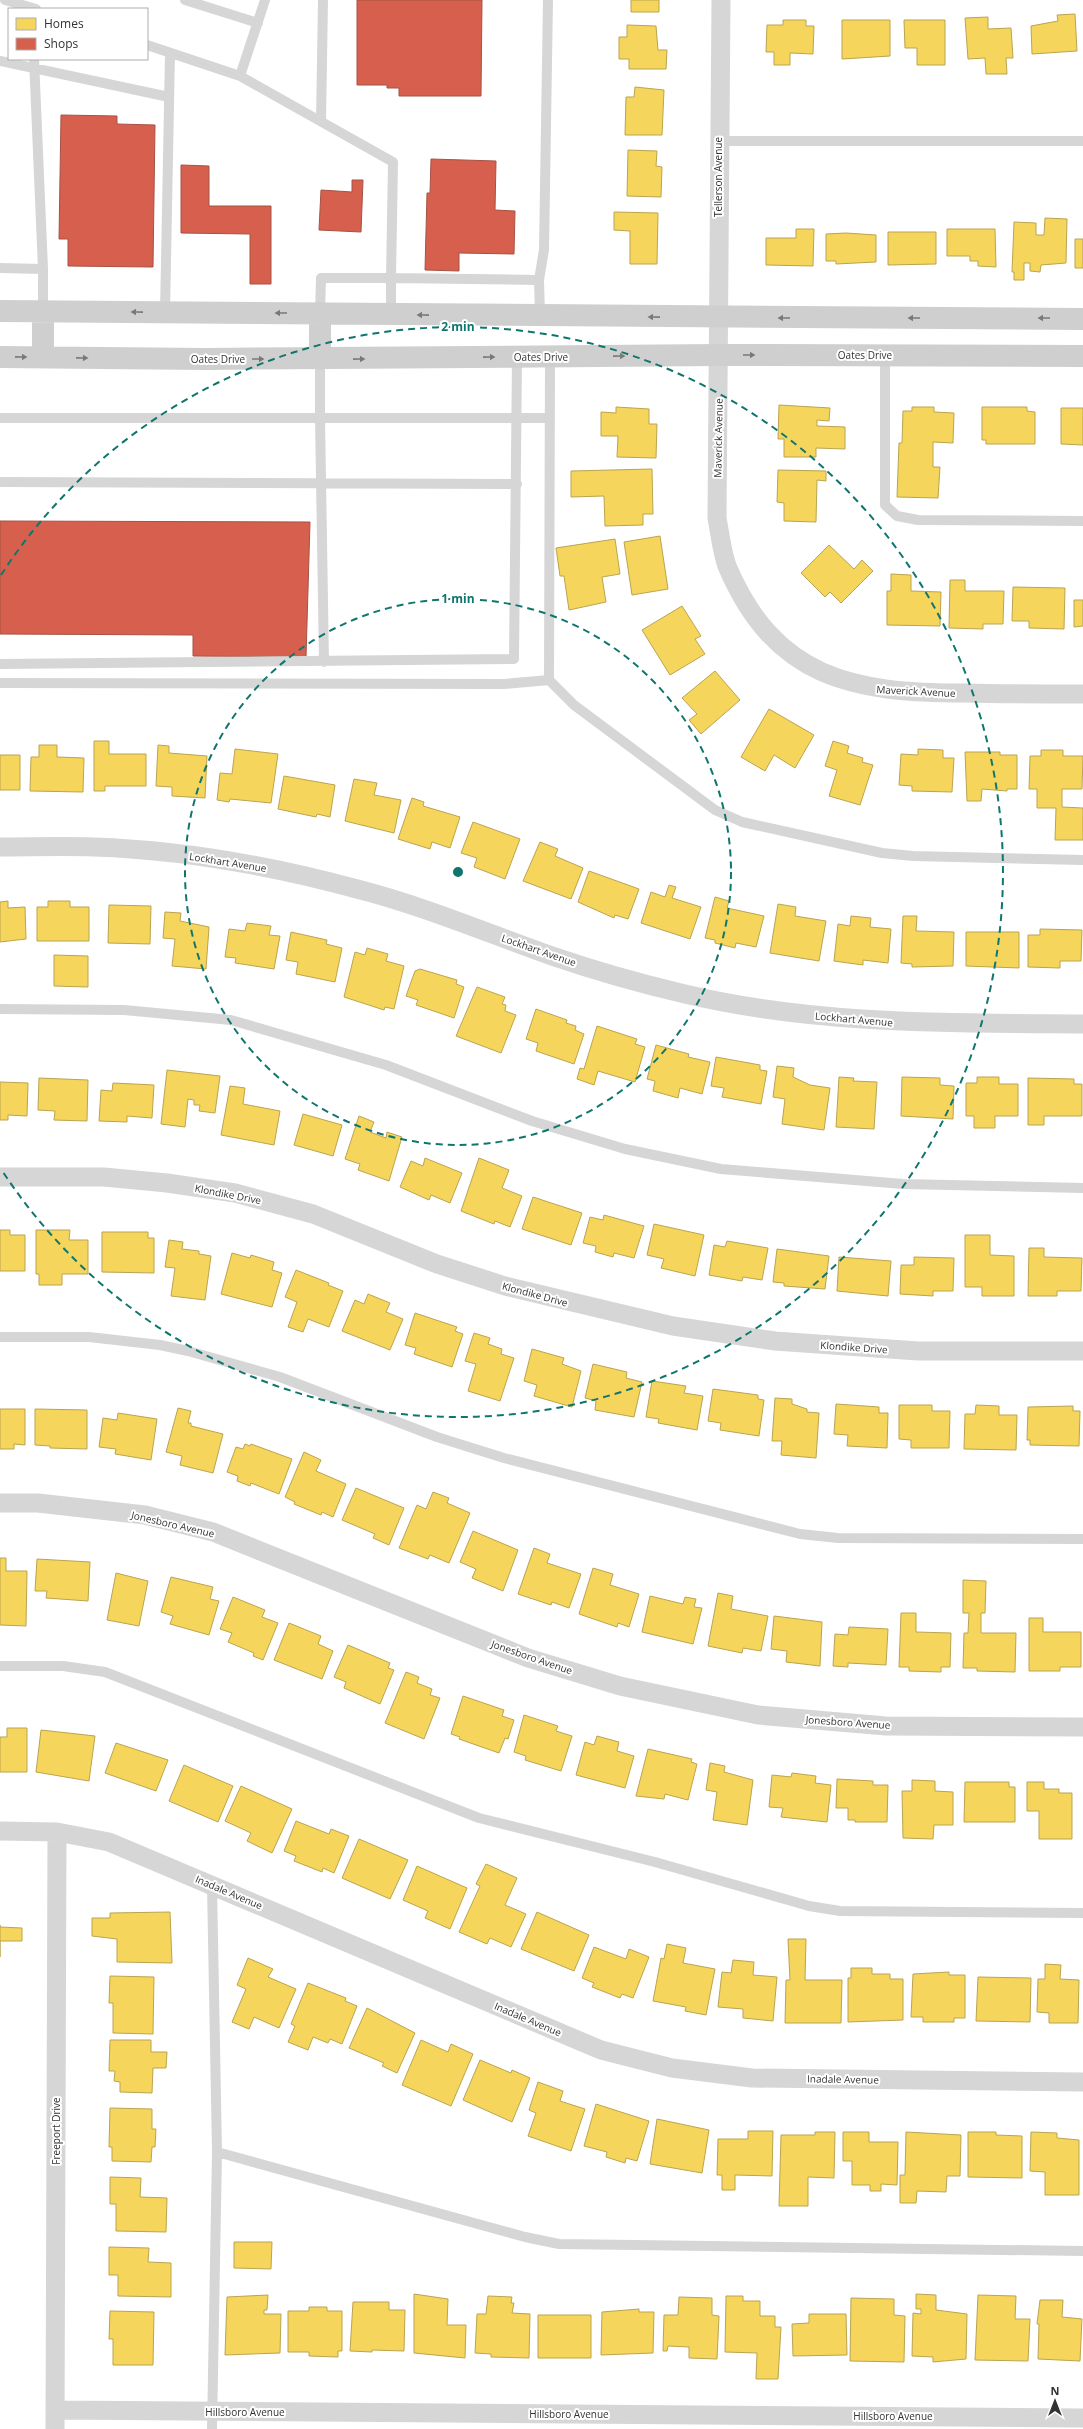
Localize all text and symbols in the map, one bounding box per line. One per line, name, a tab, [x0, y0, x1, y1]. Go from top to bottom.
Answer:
legend	[8, 8, 148, 60]
text: Homes	[44, 15, 84, 32]
text: Shops	[44, 35, 79, 52]
street label: Tellerson Avenue	[711, 137, 725, 217]
one-way arrow	[130, 309, 143, 315]
one-way arrow	[274, 310, 287, 316]
one-way arrow	[416, 312, 429, 318]
one-way arrow	[647, 314, 660, 320]
one-way arrow	[777, 315, 790, 321]
one-way arrow	[907, 315, 920, 321]
one-way arrow	[1037, 315, 1050, 321]
text: 2 min	[441, 318, 475, 335]
street label: Oates Drive	[838, 348, 893, 362]
street label: Oates Drive	[514, 350, 569, 364]
street label: Oates Drive	[191, 352, 246, 366]
one-way arrow	[743, 352, 756, 358]
one-way arrow	[613, 353, 626, 359]
one-way arrow	[15, 354, 28, 360]
one-way arrow	[483, 354, 496, 360]
one-way arrow	[76, 355, 89, 361]
one-way arrow	[353, 355, 365, 362]
one-way arrow	[252, 356, 265, 362]
street label: Maverick Avenue	[710, 398, 726, 478]
text: 1 min	[441, 590, 475, 607]
street label: Maverick Avenue	[876, 682, 956, 700]
street label: Lockhart Avenue	[188, 849, 268, 875]
centre of rings	[451, 865, 465, 879]
street label: Lockhart Avenue	[500, 931, 579, 969]
street label: Lockhart Avenue	[815, 1009, 894, 1029]
street label: Klondike Drive	[194, 1181, 263, 1207]
street label: Klondike Drive	[501, 1279, 570, 1310]
street label: Klondike Drive	[820, 1338, 888, 1356]
street label: Jonesboro Avenue	[129, 1507, 216, 1540]
street label: Jonesboro Avenue	[489, 1636, 575, 1678]
street label: Jonesboro Avenue	[804, 1712, 891, 1732]
street label: Inadale Avenue	[193, 1872, 265, 1913]
street label: Inadale Avenue	[492, 1999, 564, 2040]
street label: Inadale Avenue	[807, 2071, 879, 2087]
street label: Freeport Drive	[49, 2097, 63, 2165]
north arrow	[1035, 2381, 1075, 2421]
text: N	[1051, 2383, 1059, 2398]
street label: Hillsboro Avenue	[205, 2405, 285, 2419]
street label: Hillsboro Avenue	[529, 2407, 609, 2421]
street label: Hillsboro Avenue	[853, 2409, 933, 2423]

